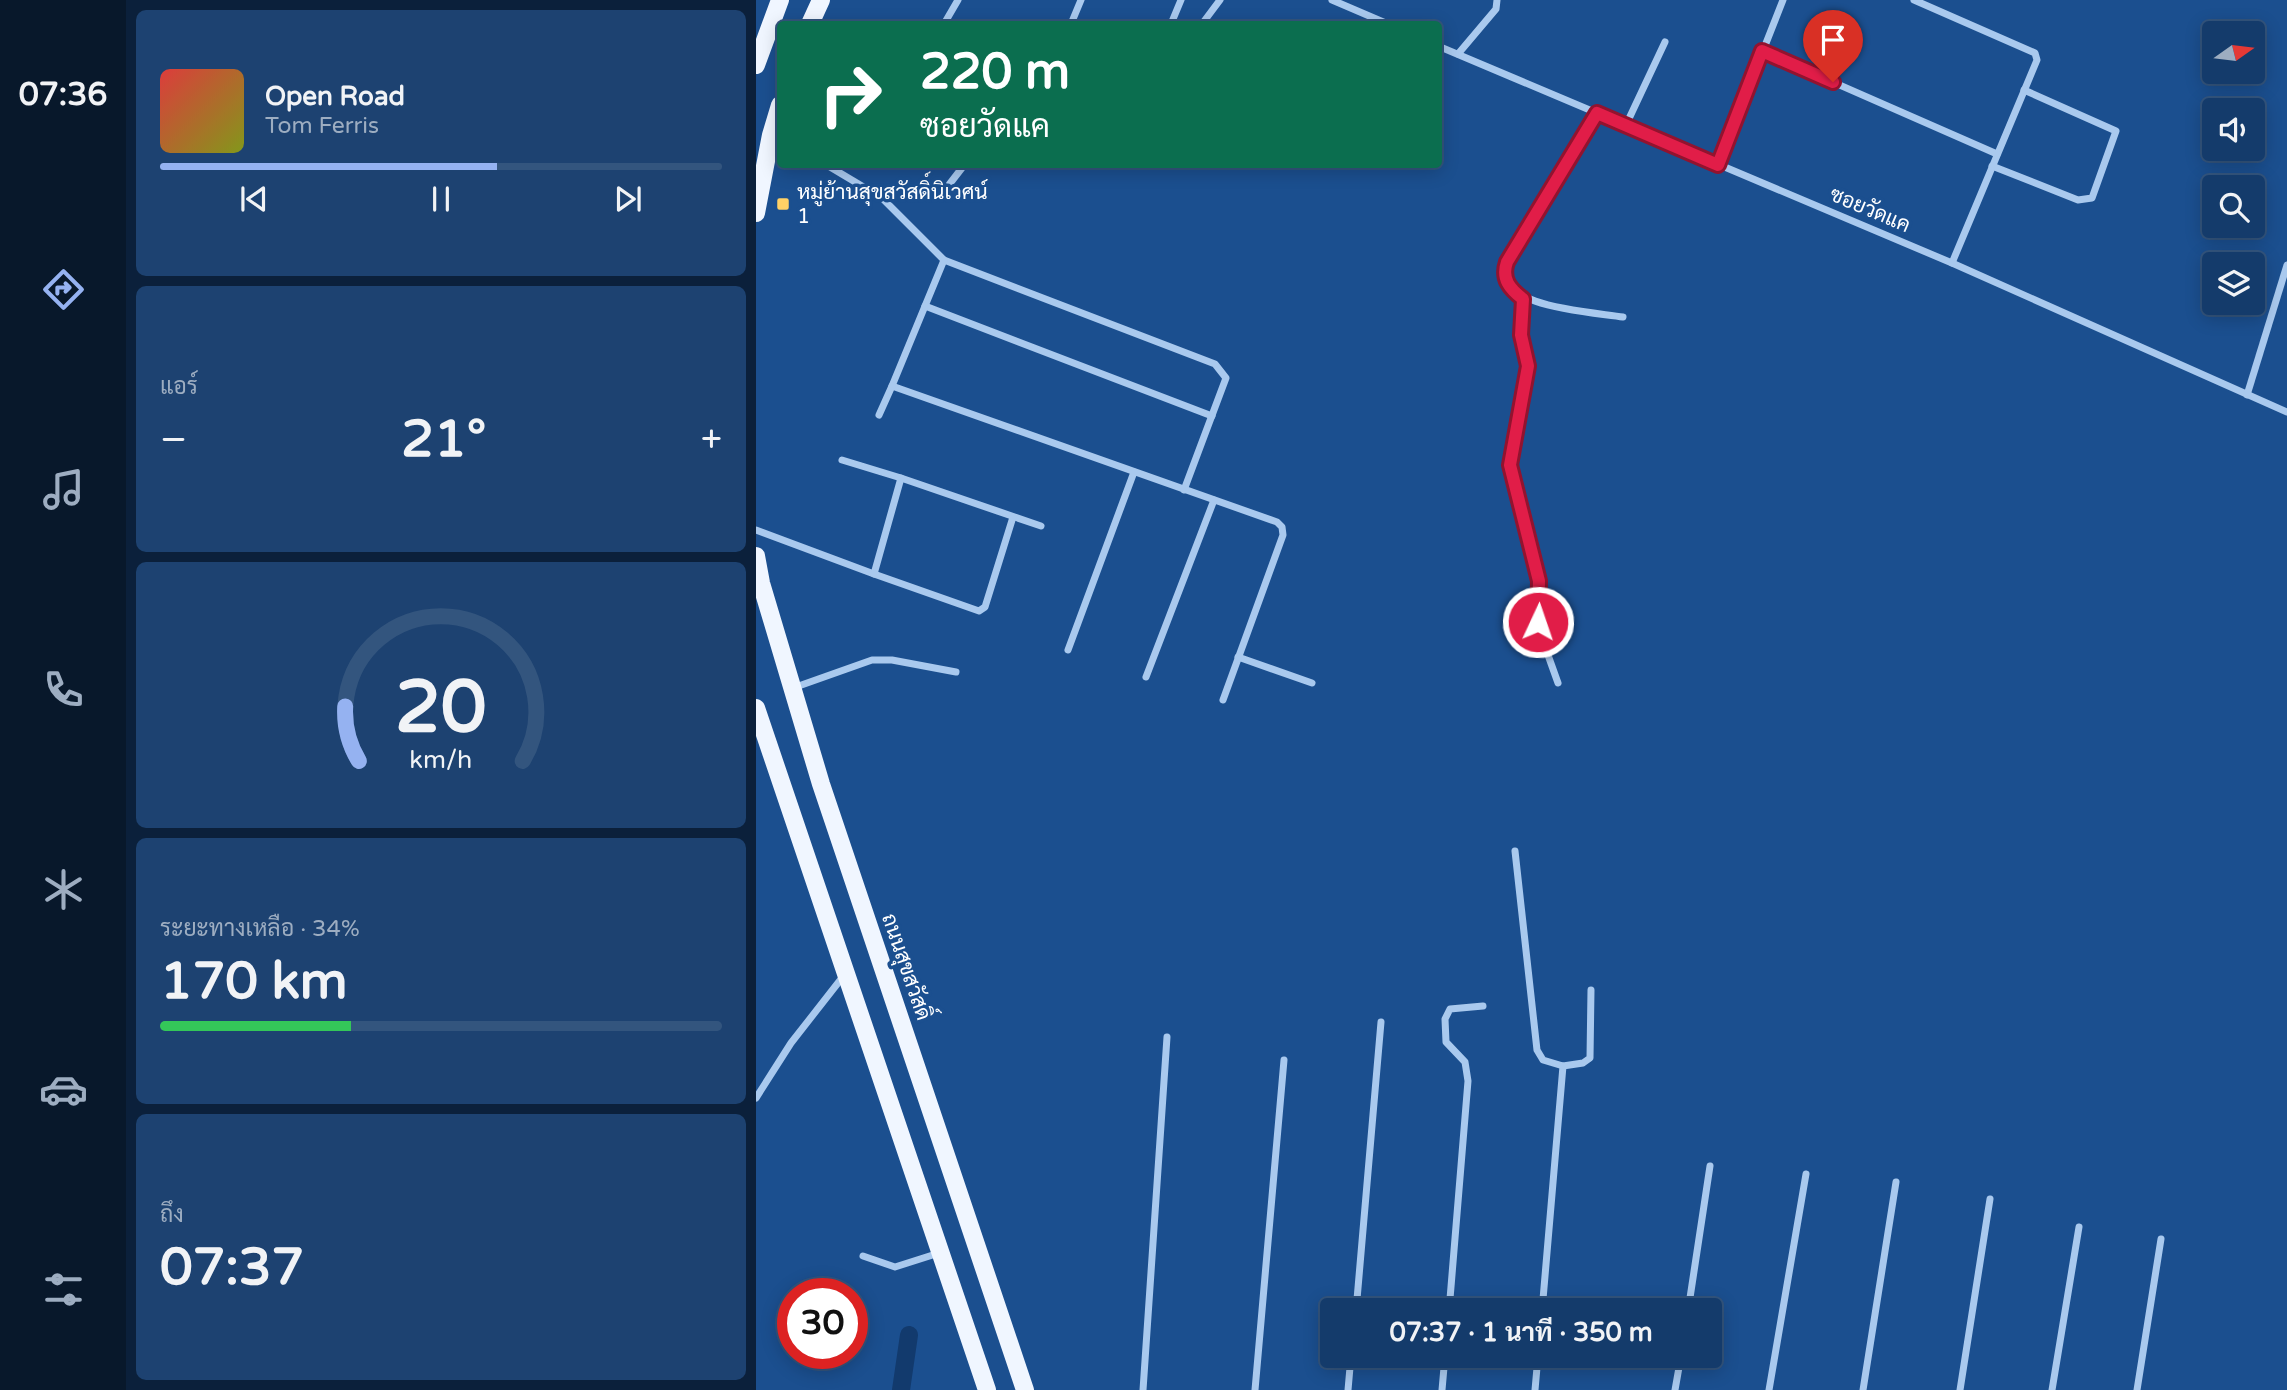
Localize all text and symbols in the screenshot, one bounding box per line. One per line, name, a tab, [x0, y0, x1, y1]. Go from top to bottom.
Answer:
pin	[1803, 10, 1863, 82]
icon: arrive	[1814, 21, 1852, 59]
north arrow	[2202, 21, 2264, 84]
map controls	[2202, 21, 2265, 315]
text: 220 m	[920, 43, 1070, 102]
icon: right	[805, 49, 896, 140]
text: 07:36	[19, 76, 107, 114]
text: Open Road	[265, 81, 405, 112]
button: sound	[2202, 98, 2265, 161]
text: ซอยวัดแค	[920, 108, 1050, 146]
text: Tom Ferris	[265, 112, 379, 140]
place label: หมู่ย้านสุขสวัสดิ์นิเวศน์ 1	[797, 171, 988, 229]
button: search	[2202, 175, 2265, 238]
icon: previous	[235, 180, 273, 218]
icon: pause	[422, 180, 460, 218]
icon: next	[609, 180, 647, 218]
street label: ซอยวัดแค	[1826, 182, 1914, 238]
marker: หมู่ย้านสุขสวัสดิ์นิเวศน์ 1	[775, 196, 791, 212]
button: layers	[2202, 252, 2265, 315]
icon: directions	[39, 265, 88, 314]
text: แอร์	[160, 373, 198, 401]
text: 21°	[401, 408, 486, 471]
text: −	[160, 417, 187, 463]
text: +	[701, 417, 722, 463]
icon: music	[39, 465, 88, 514]
position arrow	[1501, 585, 1575, 659]
text: 20	[395, 664, 487, 752]
icon: phone	[39, 665, 88, 714]
text: km/h	[410, 745, 472, 775]
icon: climate	[39, 865, 88, 914]
street label: ถนนสุขสวัสดิ์	[875, 908, 944, 1024]
text: ระยะทางเหลือ · 34%	[160, 915, 360, 943]
text: 170 km	[160, 950, 348, 1013]
icon: car	[39, 1065, 88, 1114]
text: ถึง	[160, 1201, 184, 1229]
text: 07:37	[160, 1236, 304, 1299]
icon: filters	[39, 1265, 88, 1314]
speed limit sign: 30	[777, 1278, 868, 1369]
text: 07:37 · 1 นาที · 350 m	[1389, 1317, 1653, 1348]

